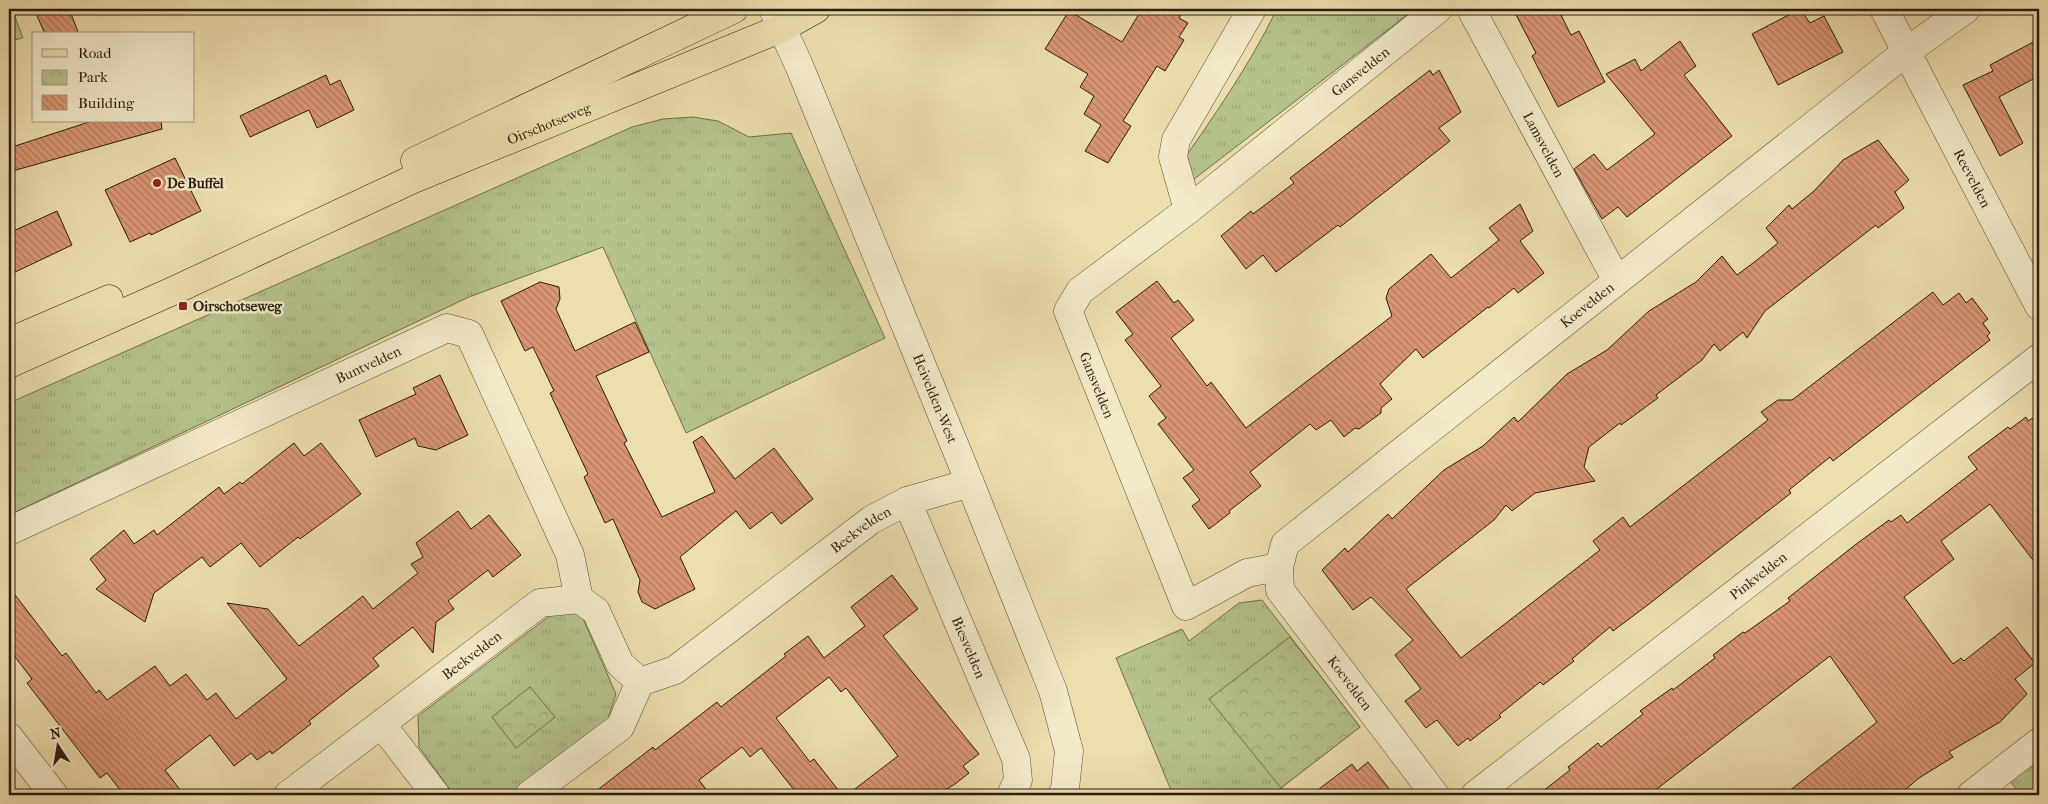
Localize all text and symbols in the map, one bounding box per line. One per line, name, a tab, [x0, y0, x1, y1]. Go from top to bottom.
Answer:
legend	[32, 32, 195, 122]
street label: Gansvelden	[1328, 43, 1393, 100]
text: Road	[78, 44, 112, 62]
text: Park	[78, 68, 108, 86]
text: Building	[78, 94, 135, 112]
street label: Oirschotseweg	[505, 99, 594, 149]
street label: Lamsvelden	[1519, 109, 1568, 181]
street label: Reevelden	[1950, 146, 1994, 211]
place label: De Buffel	[167, 175, 224, 192]
marker: De Buffel	[151, 177, 163, 189]
street label: Koevelden	[1557, 279, 1618, 332]
place label: Oirschotseweg	[193, 298, 282, 315]
marker: Oirschotseweg	[177, 300, 189, 312]
street label: Buntvelden	[333, 342, 404, 387]
street label: Gansvelden	[1076, 350, 1117, 421]
street label: Heivelden-West	[909, 351, 961, 446]
street label: Beekvelden	[827, 503, 894, 557]
street label: Pinkvelden	[1726, 549, 1790, 604]
street label: Biesvelden	[948, 614, 989, 681]
street label: Beekvelden	[439, 627, 505, 683]
street label: Koevelden	[1324, 653, 1376, 714]
north arrow	[32, 722, 82, 772]
text: N	[48, 724, 63, 743]

